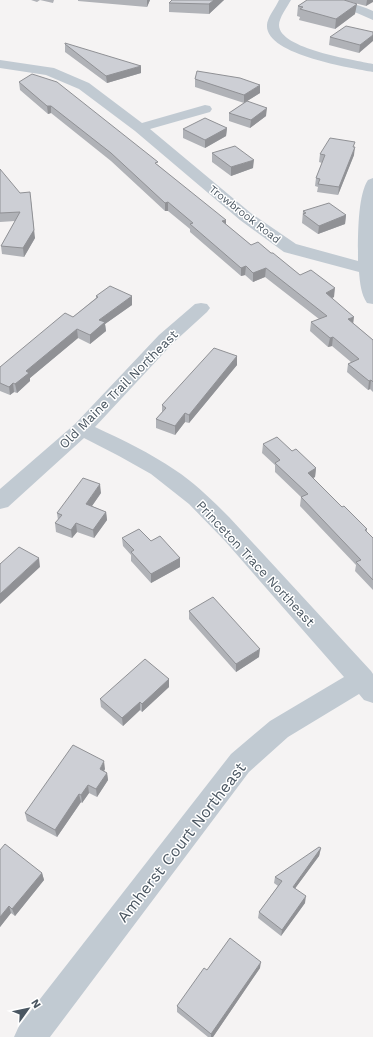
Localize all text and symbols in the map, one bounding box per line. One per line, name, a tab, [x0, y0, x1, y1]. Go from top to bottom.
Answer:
street label: Trowbrook Road	[206, 183, 283, 246]
street label: Old Maine Trail Northeast	[56, 327, 181, 452]
street label: Princeton Trace Northeast	[193, 497, 318, 630]
street label: Amherst Court Northeast	[113, 758, 250, 926]
north arrow	[8, 989, 48, 1029]
text: N	[28, 997, 44, 1011]

